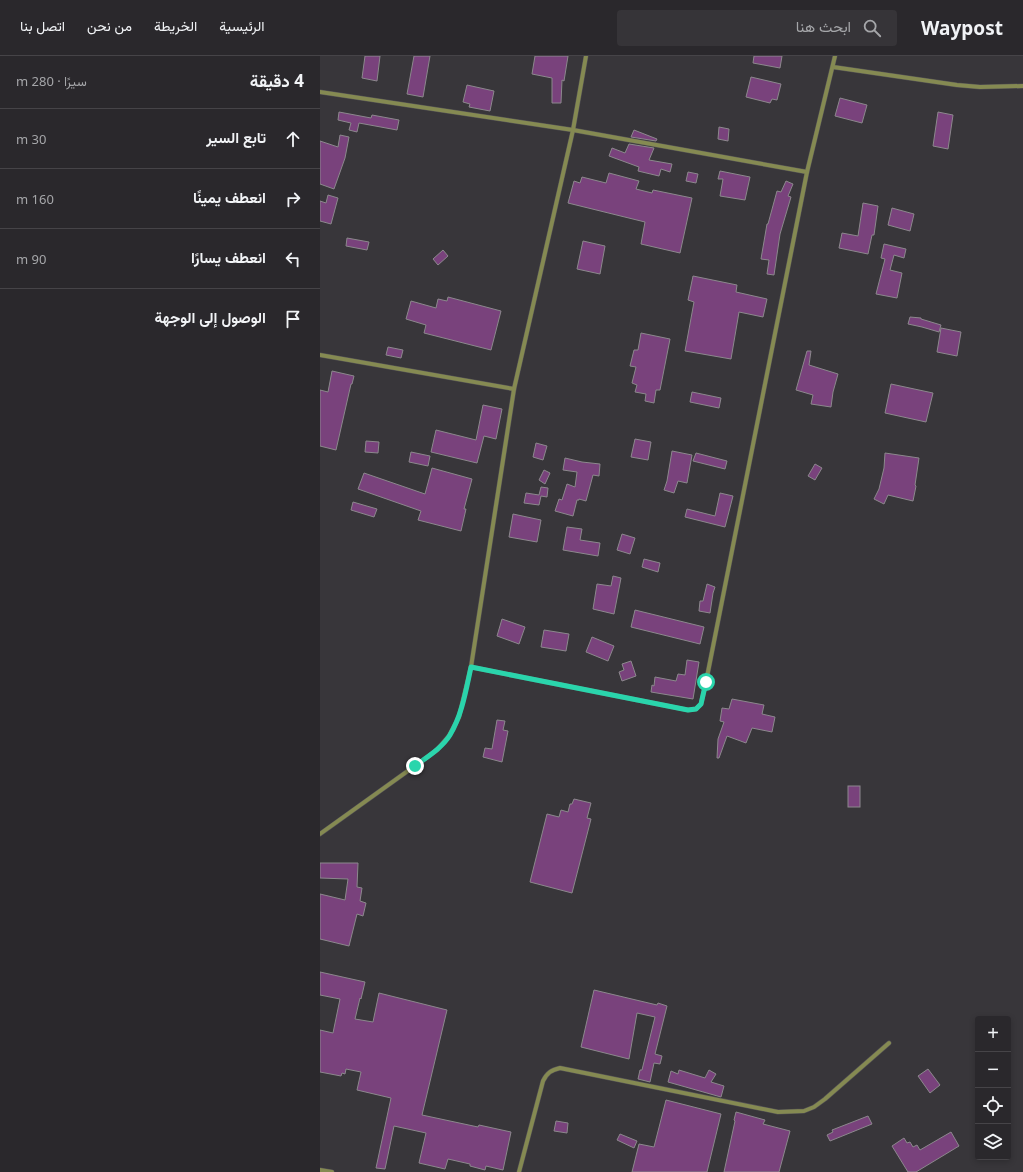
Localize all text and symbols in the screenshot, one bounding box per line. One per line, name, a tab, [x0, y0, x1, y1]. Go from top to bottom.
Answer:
search box	[617, 10, 897, 46]
text: Waypost	[921, 15, 1003, 41]
text: اتصل بنا	[20, 16, 65, 35]
text: من نحن	[87, 16, 132, 35]
text: الخريطة	[154, 16, 197, 35]
text: الرئيسية	[219, 16, 265, 35]
text: ابحث هنا	[796, 16, 851, 36]
icon: search	[861, 17, 883, 39]
text: 4 دقيقة	[250, 69, 304, 92]
text: سيرًا · 280 m	[16, 72, 87, 90]
text: تابع السير	[206, 127, 266, 147]
icon: ahead	[282, 128, 304, 150]
text: 30 m	[16, 130, 46, 148]
text: انعطف يمينًا	[193, 187, 266, 207]
icon: right	[282, 188, 304, 210]
text: 160 m	[16, 190, 54, 208]
text: انعطف يسارًا	[191, 247, 266, 267]
icon: left	[282, 248, 304, 270]
text: 90 m	[16, 250, 46, 268]
text: الوصول إلى الوجهة	[155, 307, 266, 327]
icon: arrive	[282, 308, 304, 330]
route start	[697, 673, 715, 691]
route end	[406, 757, 424, 775]
map controls	[975, 1016, 1011, 1160]
button: +	[975, 1016, 1011, 1052]
button: −	[975, 1052, 1011, 1088]
button: locate	[975, 1088, 1011, 1124]
button: layers	[975, 1124, 1011, 1160]

